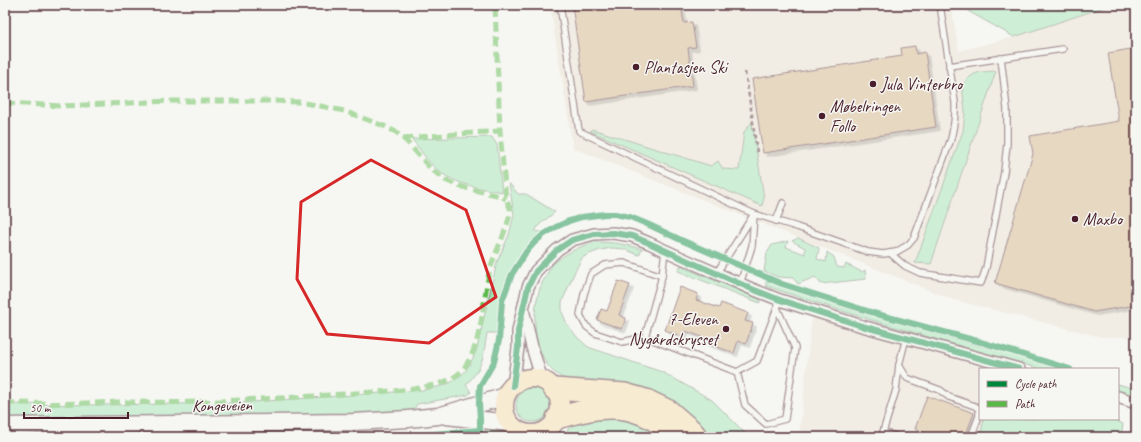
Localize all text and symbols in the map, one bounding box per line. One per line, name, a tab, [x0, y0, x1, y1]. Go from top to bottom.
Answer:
place label: Plantasjen Ski	[644, 57, 729, 78]
marker: Plantasjen Ski	[631, 62, 641, 72]
place label: Jula Vinterbro	[880, 74, 964, 95]
marker: Jula Vinterbro	[868, 79, 878, 89]
place label: Møbelringen Follo	[830, 96, 902, 137]
marker: Møbelringen Follo	[817, 111, 827, 121]
place label: Maxbo	[1083, 209, 1124, 230]
marker: Maxbo	[1070, 214, 1080, 224]
place label: 7-Eleven Nygårdskrysset	[629, 309, 720, 350]
marker: 7-Eleven Nygårdskrysset	[721, 324, 731, 334]
legend	[979, 368, 1119, 420]
text: Cycle path	[1015, 376, 1057, 392]
scale bar	[24, 394, 128, 420]
street label: Kongeveien	[192, 394, 254, 417]
text: Path	[1015, 396, 1035, 412]
text: 50 m	[30, 400, 52, 416]

